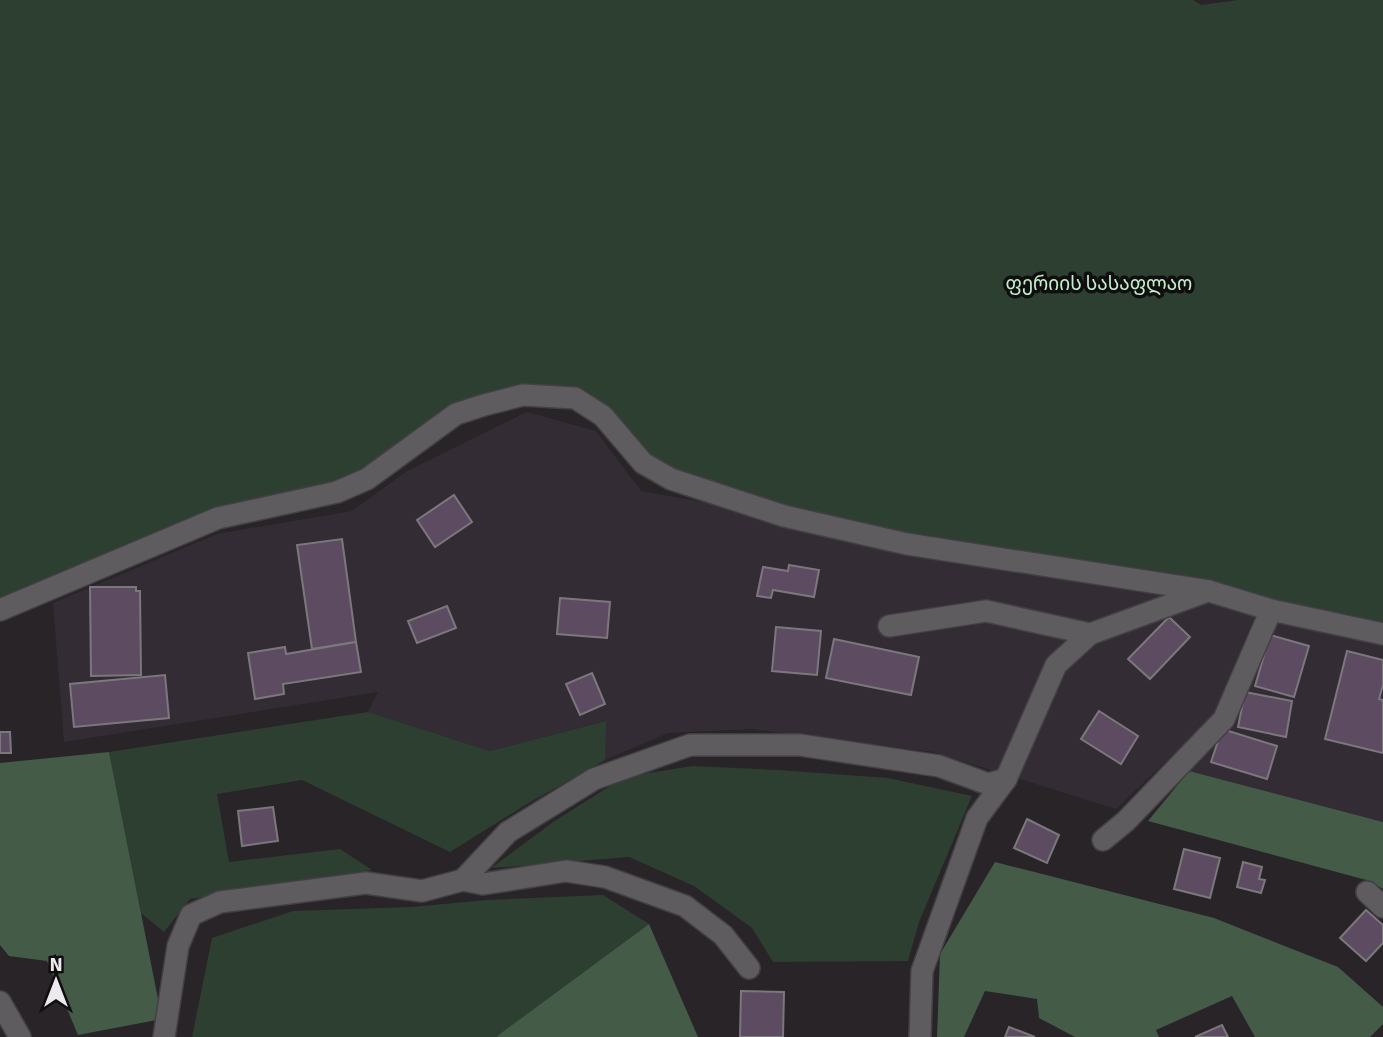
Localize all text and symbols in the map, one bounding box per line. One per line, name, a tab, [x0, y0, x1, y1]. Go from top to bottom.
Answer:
park label: ფერიის სასაფლაო	[1006, 272, 1192, 296]
north arrow	[21, 946, 91, 1016]
text: N	[49, 953, 63, 977]

